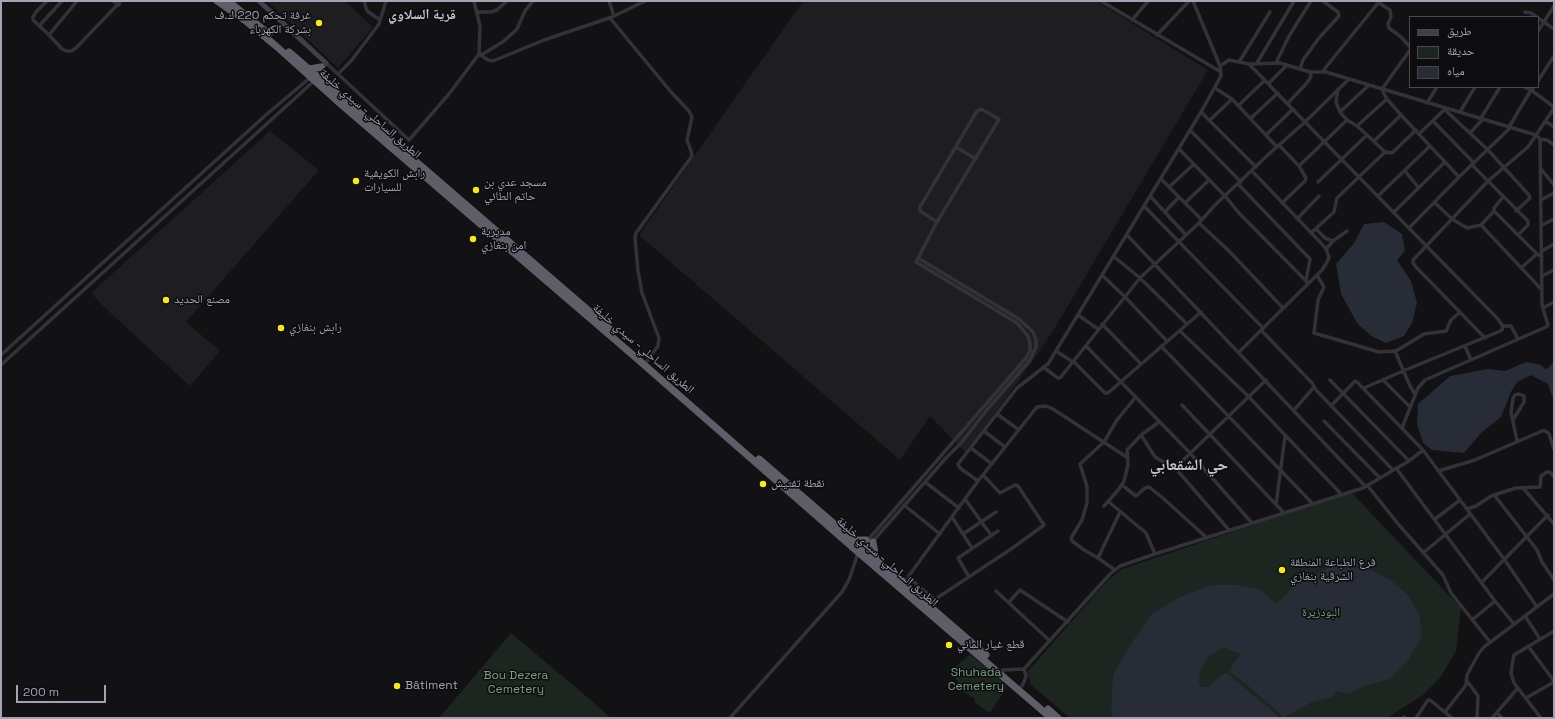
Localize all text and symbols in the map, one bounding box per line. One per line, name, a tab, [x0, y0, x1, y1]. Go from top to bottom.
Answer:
district label: قرية السلاوي	[388, 7, 456, 23]
place label: غرفة تحكم 220 ك.ف بشركة الكهرباء	[214, 9, 311, 37]
legend	[1409, 16, 1539, 88]
marker: غرفة تحكم 220 ك.ف بشركة الكهرباء	[314, 18, 324, 28]
text: طريق	[1447, 23, 1472, 39]
text: حديقة	[1447, 43, 1475, 59]
text: مياه	[1447, 63, 1465, 79]
street label: الطريق الساحلي- سيدي خليفة	[316, 66, 424, 162]
place label: رابش الكويفية للسيارات	[364, 167, 425, 195]
marker: رابش الكويفية للسيارات	[351, 176, 361, 186]
place label: مسجد عدي بن حاتم الطائي	[484, 176, 547, 204]
marker: مسجد عدي بن حاتم الطائي	[471, 185, 481, 195]
place label: مديرية امن بنغازي	[481, 225, 526, 253]
marker: مديرية امن بنغازي	[468, 234, 478, 244]
place label: مصنع الحديد	[174, 293, 230, 307]
marker: مصنع الحديد	[161, 295, 171, 305]
street label: الطريق الساحلي- سيدي خليفة	[589, 301, 697, 397]
place label: رابش بنغازي	[289, 321, 342, 335]
marker: رابش بنغازي	[276, 323, 286, 333]
district label: حي الشقعابي	[1150, 456, 1228, 476]
place label: نقطة تفتيش	[771, 477, 825, 491]
marker: نقطة تفتيش	[758, 479, 768, 489]
street label: الطريق الساحلي- سيدي خليفة	[833, 514, 941, 610]
place label: فرع الطباعة المنطقة الشرقية بنغازي	[1290, 556, 1376, 584]
marker: فرع الطباعة المنطقة الشرقية بنغازي	[1277, 565, 1287, 575]
park label: البودزيرة	[1302, 606, 1340, 620]
place label: قطع غيار الماني	[957, 638, 1024, 652]
marker: قطع غيار الماني	[944, 640, 954, 650]
park label: Shuhada Cemetery	[948, 666, 1004, 694]
park label: Bou Dezera Cemetery	[484, 669, 548, 697]
scale bar	[18, 677, 108, 703]
place label: Bâtiment	[405, 679, 458, 693]
marker: Bâtiment	[392, 681, 402, 691]
text: 200 m	[23, 684, 59, 700]

